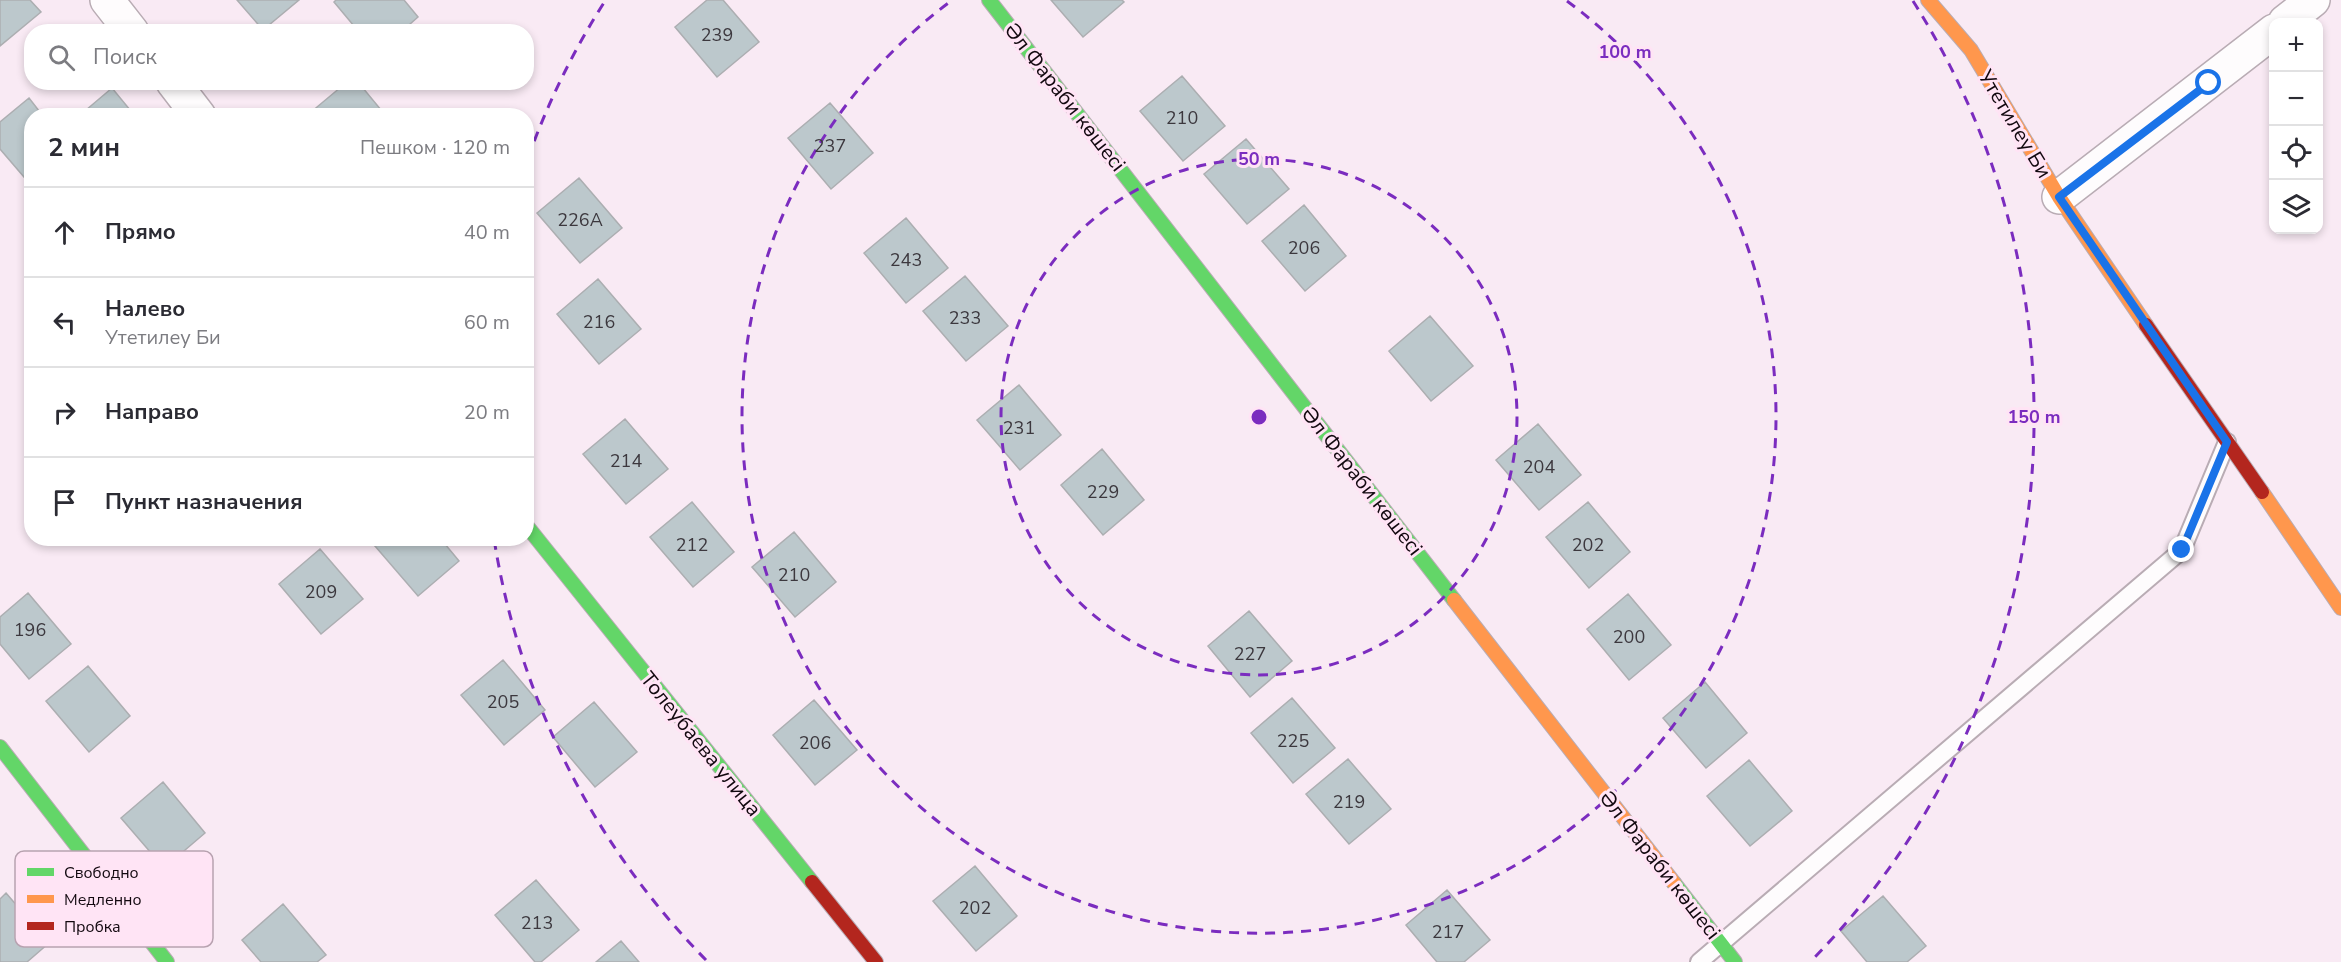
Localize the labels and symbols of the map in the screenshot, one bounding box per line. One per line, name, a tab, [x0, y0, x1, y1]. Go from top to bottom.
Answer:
street label: Әл Фараби көшесі	[998, 17, 1132, 177]
house number: 239	[701, 23, 733, 47]
text: 100 m	[1598, 40, 1652, 64]
street label: Утетилеу Би	[1971, 64, 2058, 183]
route start	[2195, 69, 2221, 95]
house number: 210	[1166, 106, 1198, 130]
house number: 237	[814, 134, 846, 158]
text: 50 m	[1238, 147, 1280, 171]
house number: 226А	[557, 208, 603, 232]
house number: 206	[1288, 236, 1320, 260]
house number: 243	[890, 248, 922, 272]
house number: 233	[949, 306, 981, 330]
house number: 216	[583, 310, 615, 334]
street label: Әл Фараби көшесі	[1295, 401, 1429, 561]
text: 150 m	[2007, 405, 2061, 429]
centre of rings	[1249, 407, 1269, 427]
house number: 231	[1003, 416, 1035, 440]
house number: 214	[610, 449, 642, 473]
house number: 204	[1523, 455, 1555, 479]
house number: 229	[1087, 480, 1119, 504]
house number: 212	[676, 533, 708, 557]
house number: 202	[1572, 533, 1604, 557]
route end	[2168, 536, 2194, 562]
house number: 210	[778, 563, 810, 587]
house number: 209	[305, 580, 337, 604]
house number: 196	[14, 618, 46, 642]
house number: 200	[1613, 625, 1645, 649]
house number: 227	[1234, 642, 1266, 666]
street label: Толеубаева улица	[634, 666, 768, 822]
house number: 205	[487, 690, 519, 714]
house number: 225	[1277, 729, 1309, 753]
house number: 206	[799, 731, 831, 755]
street label: Әл Фараби көшесі	[1593, 785, 1727, 945]
house number: 219	[1333, 790, 1365, 814]
legend	[15, 851, 213, 947]
text: Свободно	[64, 862, 139, 884]
text: Медленно	[64, 889, 142, 911]
house number: 202	[959, 896, 991, 920]
house number: 213	[521, 911, 553, 935]
text: Пробка	[64, 916, 121, 938]
house number: 217	[1432, 920, 1464, 944]

